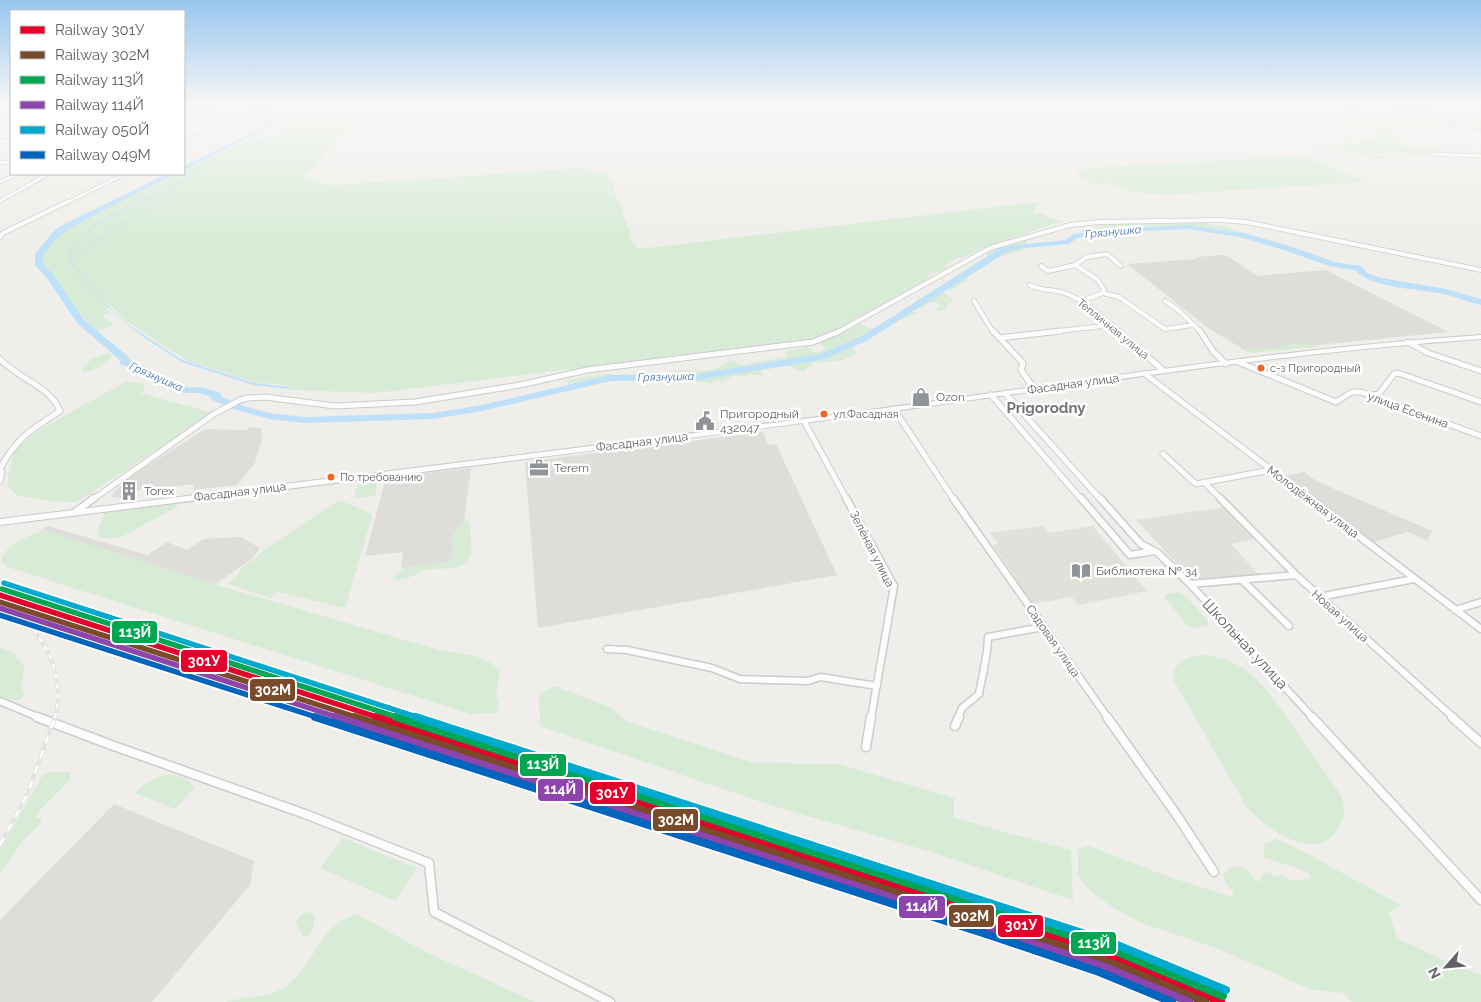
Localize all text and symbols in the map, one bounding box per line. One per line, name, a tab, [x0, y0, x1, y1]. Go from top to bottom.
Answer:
legend	[10, 10, 185, 175]
text: Railway 301У	[55, 21, 145, 39]
text: Railway 302М	[55, 46, 150, 64]
text: Railway 113Й	[55, 71, 144, 89]
text: Railway 114Й	[55, 96, 144, 114]
text: Railway 050Й	[55, 121, 149, 139]
text: Railway 049М	[55, 146, 151, 164]
water label: Грязнушка	[1084, 223, 1142, 241]
street label: Тепличная улица	[1075, 296, 1151, 362]
water label: Грязнушка	[128, 360, 185, 395]
place label: с-з Пригородный	[1270, 362, 1361, 375]
marker: с-з Пригородный	[1256, 363, 1266, 373]
water label: Грязнушка	[638, 370, 695, 384]
street label: Фасадная улица	[1026, 371, 1120, 397]
shop icon: Ozon	[910, 386, 932, 408]
street label: улица Есенина	[1365, 389, 1451, 431]
place label: Ozon	[936, 390, 965, 404]
district label: Prigorodny	[1006, 399, 1086, 417]
place label: Пригородный 432047	[720, 407, 799, 435]
place label: ул.Фасадная	[833, 408, 898, 421]
marker: ул.Фасадная	[819, 409, 829, 419]
public building icon: Пригородный 432047	[694, 410, 716, 432]
street label: Фасадная улица	[595, 429, 689, 455]
office icon: Terem	[528, 457, 550, 479]
place label: Terem	[554, 461, 589, 475]
street label: Молодёжная улица	[1264, 463, 1362, 541]
place label: По требованию	[340, 471, 423, 484]
marker: По требованию	[326, 472, 336, 482]
street label: Фасадная улица	[193, 479, 287, 505]
building icon: Torex	[118, 480, 140, 502]
place label: Torex	[144, 484, 174, 498]
street label: Зелёная улица	[847, 508, 897, 590]
library icon: Библиотека № 34	[1070, 560, 1092, 582]
place label: Библиотека № 34	[1096, 564, 1198, 578]
street label: Новая улица	[1309, 587, 1371, 645]
street label: Школьная улица	[1199, 595, 1291, 693]
street label: Садовая улица	[1023, 602, 1083, 680]
line badge: 113Й	[111, 620, 158, 644]
text: 113Й	[119, 623, 151, 640]
line badge: 301У	[180, 649, 228, 673]
text: 301У	[188, 653, 221, 669]
line badge: 302М	[249, 678, 296, 702]
text: 302М	[255, 682, 291, 698]
line badge: 113Й	[519, 753, 567, 777]
text: 113Й	[527, 755, 559, 772]
line badge: 114Й	[537, 778, 584, 802]
text: 114Й	[544, 780, 576, 797]
line badge: 301У	[589, 781, 636, 805]
text: 301У	[596, 785, 629, 801]
line badge: 302М	[652, 808, 699, 832]
text: 302М	[658, 812, 694, 828]
line badge: 114Й	[898, 895, 946, 919]
text: 114Й	[906, 897, 938, 914]
line badge: 302М	[948, 904, 995, 928]
text: 302М	[953, 908, 989, 924]
line badge: 301У	[997, 914, 1044, 938]
text: 301У	[1005, 917, 1038, 933]
line badge: 113Й	[1070, 931, 1117, 955]
text: 113Й	[1078, 934, 1110, 951]
north arrow	[1421, 942, 1471, 992]
text: N	[1425, 965, 1444, 981]

